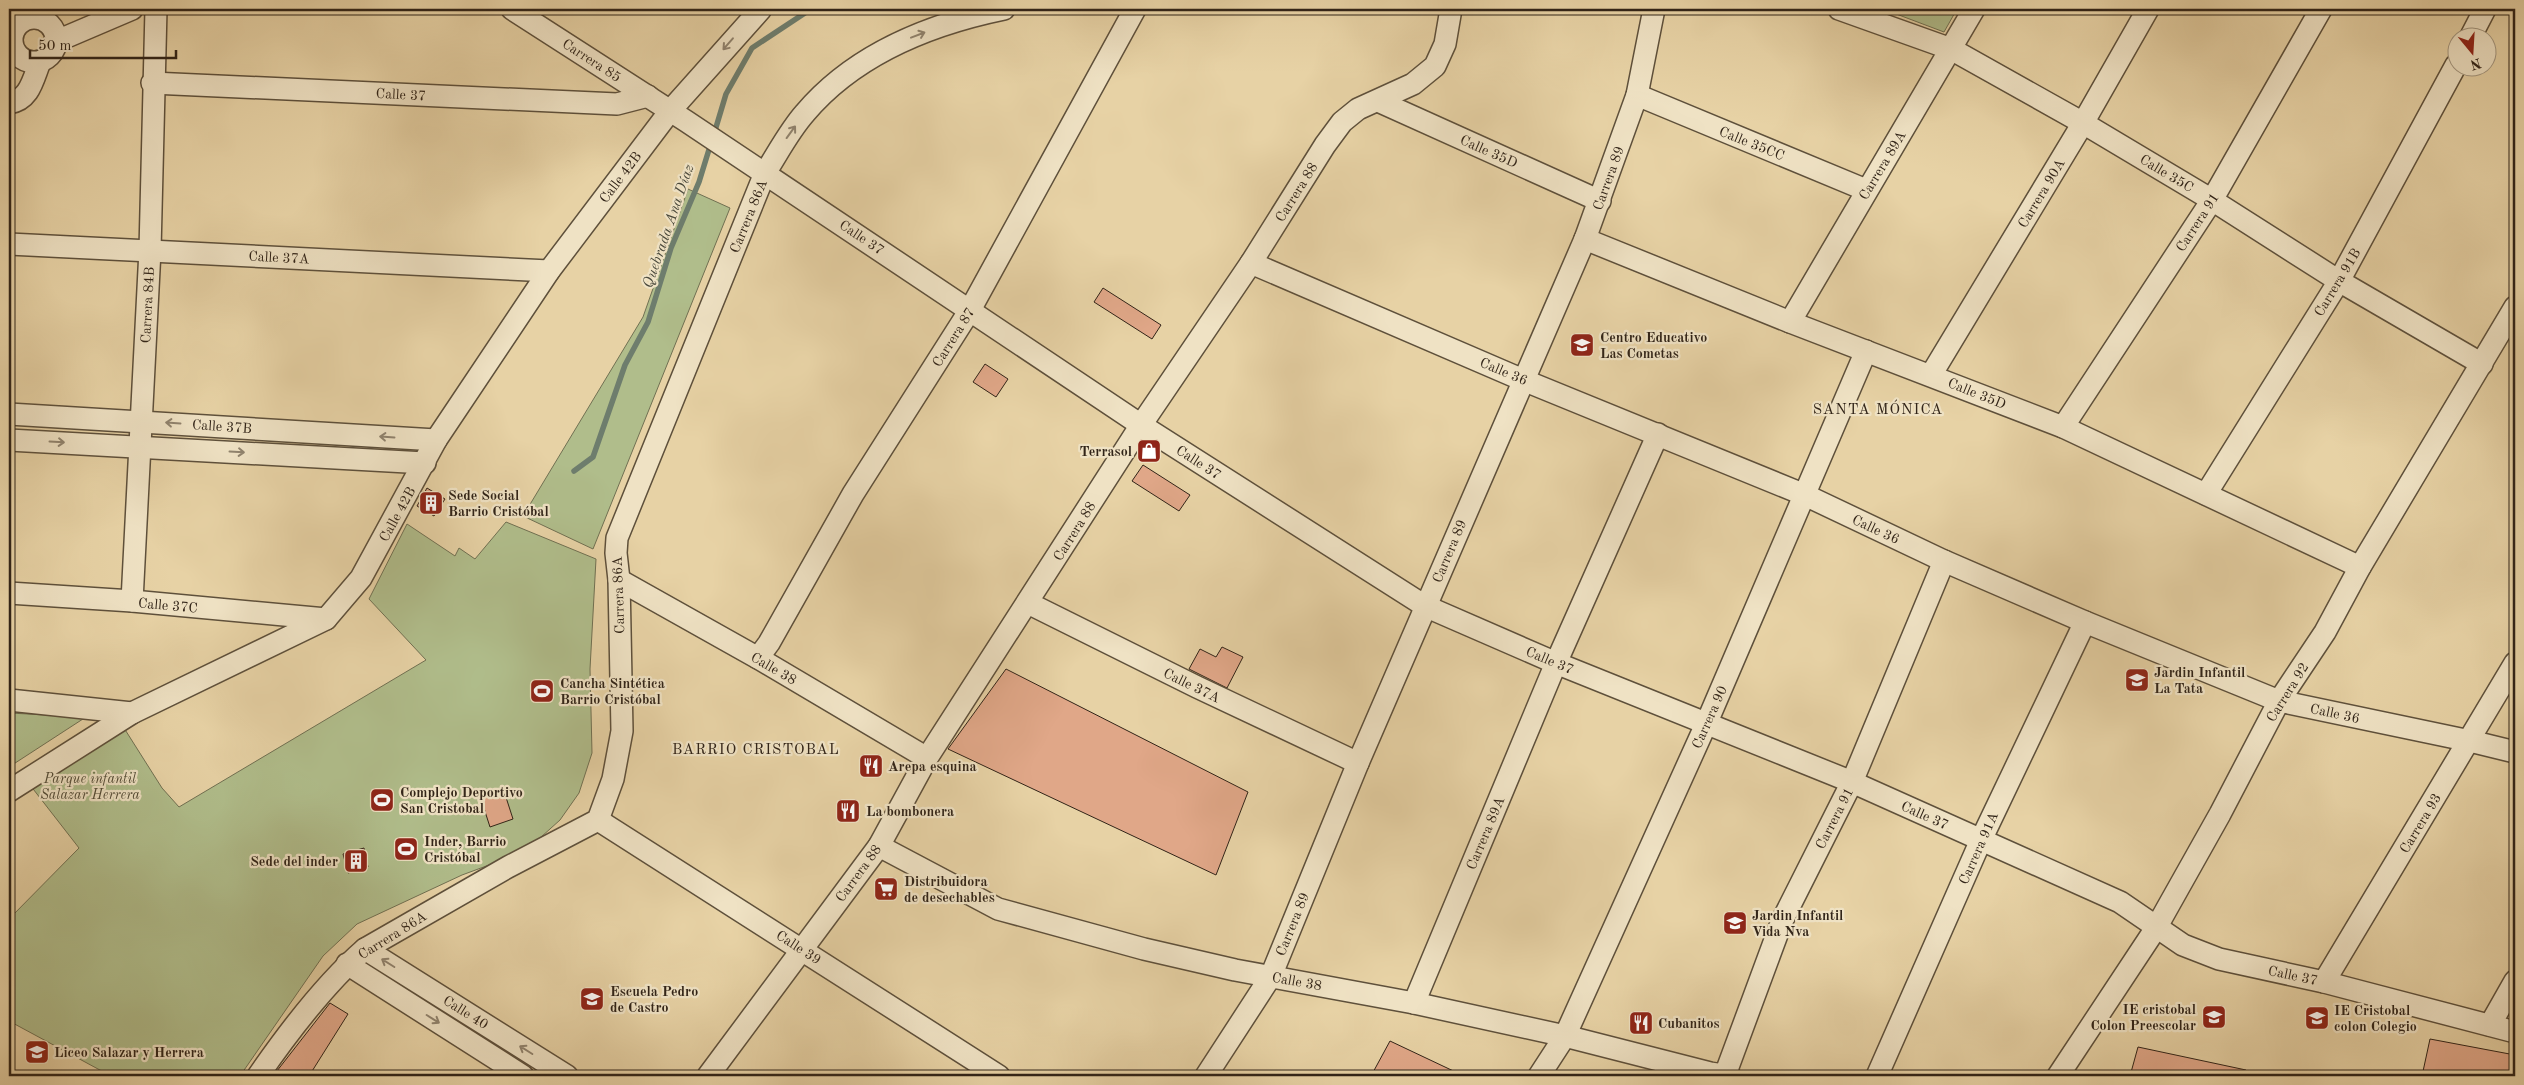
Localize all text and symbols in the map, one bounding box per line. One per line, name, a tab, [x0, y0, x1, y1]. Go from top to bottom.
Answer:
scale bar	[30, 28, 176, 60]
north arrow	[2446, 28, 2496, 78]
one-way arrow	[910, 29, 925, 39]
street label: Carrera 85	[560, 37, 623, 85]
one-way arrow	[722, 38, 734, 51]
text: 50 m	[38, 39, 72, 54]
text: N	[2468, 55, 2483, 72]
street label: Calle 37	[375, 87, 427, 103]
street label: Calle 35CC	[1717, 124, 1786, 163]
one-way arrow	[786, 125, 796, 139]
street label: Carrera 89A	[1857, 128, 1909, 202]
street label: Calle 35D	[1458, 133, 1520, 171]
street label: Carrera 89	[1591, 144, 1627, 212]
street label: Calle 42B	[597, 149, 644, 206]
street label: Calle 35C	[2137, 152, 2196, 195]
street label: Carrera 90A	[2016, 156, 2068, 230]
street label: Carrera 88	[1273, 160, 1321, 225]
water label: Quebrada Ana Díaz	[641, 162, 698, 290]
street label: Carrera 86A	[728, 177, 770, 255]
street label: Carrera 91	[2174, 191, 2222, 254]
street label: Calle 37	[837, 218, 886, 258]
street label: Carrera 91B	[2312, 246, 2364, 319]
street label: Calle 37A	[248, 249, 310, 267]
street label: Carrera 84B	[139, 266, 157, 344]
street label: Carrera 87	[930, 305, 978, 370]
place label: Centro Educativo Las Cometas	[1600, 331, 1707, 361]
school or university icon: Centro Educativo Las Cometas	[1569, 332, 1595, 358]
street label: Calle 36	[1478, 356, 1530, 388]
street label: Calle 35D	[1946, 376, 2008, 412]
district label: SANTA MÓNICA	[1813, 399, 1943, 418]
one-way arrow	[165, 418, 181, 428]
street label: Calle 37B	[191, 418, 252, 436]
one-way arrow	[380, 432, 396, 441]
one-way arrow	[49, 438, 65, 447]
shop icon: Terrasol	[1136, 438, 1162, 464]
street label: Calle 37	[1173, 443, 1223, 482]
place label: Terrasol	[1080, 445, 1132, 459]
one-way arrow	[229, 448, 245, 457]
street label: Calle 42B	[377, 485, 419, 544]
place label: Sede Social Barrio Cristóbal	[448, 489, 549, 519]
building icon: Sede Social Barrio Cristóbal	[418, 490, 444, 516]
street label: Carrera 88	[1051, 499, 1099, 564]
street label: Calle 36	[1850, 513, 1901, 547]
street label: Carrera 89	[1430, 518, 1469, 585]
street label: Carrera 86A	[611, 556, 627, 634]
street label: Calle 37C	[137, 596, 198, 616]
street label: Calle 37	[1524, 645, 1576, 677]
street label: Calle 38	[748, 650, 799, 688]
street label: Carrera 92	[2264, 660, 2312, 725]
street label: Calle 37A	[1161, 666, 1222, 706]
place label: Jardin Infantil La Tata	[2154, 666, 2245, 696]
school or university icon: Jardin Infantil La Tata	[2124, 667, 2150, 693]
place label: Cancha Sintética Barrio Cristóbal	[560, 677, 665, 707]
sports icon: Cancha Sintética Barrio Cristóbal	[529, 678, 555, 704]
street label: Carrera 90	[1690, 684, 1730, 751]
street label: Calle 36	[2309, 702, 2361, 726]
district label: BARRIO CRISTOBAL	[672, 743, 840, 758]
restaurant icon: Arepa esquina	[858, 753, 884, 779]
place label: Arepa esquina	[888, 760, 977, 774]
park label: Parque infantil Salazar Herrera	[40, 772, 140, 802]
street label: Carrera 91	[1813, 785, 1856, 852]
place label: Complejo Deportivo San Cristobal	[400, 786, 523, 816]
sports icon: Complejo Deportivo San Cristobal	[369, 787, 395, 813]
street label: Carrera 93	[2398, 791, 2444, 856]
street label: Carrera 89A	[1464, 795, 1508, 872]
restaurant icon: La bombonera	[835, 798, 861, 824]
street label: Calle 37	[1899, 799, 1950, 833]
place label: La bombonera	[866, 805, 954, 819]
street label: Carrera 91A	[1957, 810, 2001, 887]
place label: Inder, Barrio Cristóbal	[424, 835, 506, 865]
sports icon: Inder, Barrio Cristóbal	[393, 836, 419, 862]
street label: Carrera 88	[833, 842, 884, 905]
building icon: Sede del inder	[343, 848, 369, 874]
place label: Sede del inder	[250, 855, 338, 869]
place label: Distribuidora de desechables	[904, 875, 995, 905]
supermarket icon: Distribuidora de desechables	[873, 876, 899, 902]
street label: Carrera 89	[1274, 891, 1312, 958]
street label: Carrera 86A	[356, 909, 429, 962]
place label: Jardin Infantil Vida Nva	[1752, 909, 1843, 939]
school or university icon: Jardin Infantil Vida Nva	[1722, 910, 1748, 936]
street label: Calle 39	[773, 928, 823, 967]
one-way arrow	[382, 958, 396, 968]
street label: Calle 37	[2267, 964, 2319, 988]
street label: Calle 38	[1271, 971, 1323, 993]
place label: Escuela Pedro de Castro	[610, 985, 698, 1015]
school or university icon: Escuela Pedro de Castro	[579, 986, 605, 1012]
street label: Calle 40	[440, 994, 491, 1032]
place label: IE cristobal Colon Preescolar	[2090, 1003, 2196, 1033]
school or university icon: IE cristobal Colon Preescolar	[2201, 1004, 2227, 1030]
place label: IE Cristobal colon Colegio	[2334, 1004, 2417, 1034]
school or university icon: IE Cristobal colon Colegio	[2304, 1005, 2330, 1031]
restaurant icon: Cubanitos	[1628, 1010, 1654, 1036]
one-way arrow	[425, 1014, 439, 1024]
place label: Cubanitos	[1658, 1017, 1720, 1031]
school or university icon: Liceo Salazar y Herrera	[24, 1039, 50, 1065]
one-way arrow	[519, 1045, 533, 1055]
place label: Liceo Salazar y Herrera	[54, 1046, 204, 1060]

